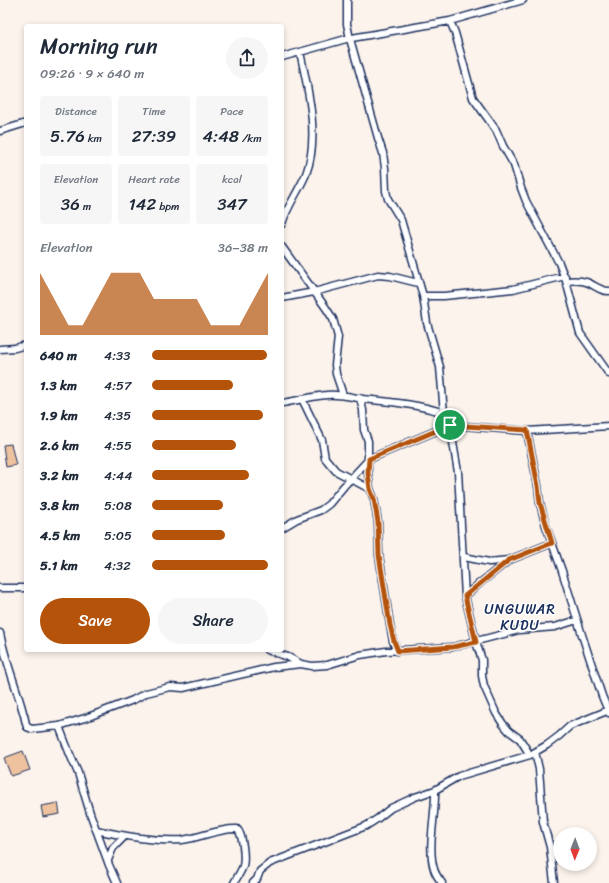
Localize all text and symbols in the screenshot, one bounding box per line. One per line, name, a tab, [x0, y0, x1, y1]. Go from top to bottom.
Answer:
text: Morning run	[40, 27, 158, 66]
button: share	[226, 37, 268, 79]
text: 09:26 · 9 × 640 m	[40, 62, 144, 85]
text: Distance	[55, 102, 97, 121]
text: Time	[142, 102, 166, 121]
text: Pace	[220, 102, 244, 121]
text: 5.76	[50, 121, 85, 151]
text: 27:39	[132, 121, 176, 151]
text: 4:48	[202, 121, 239, 151]
text: km	[85, 129, 102, 148]
text: /km	[239, 129, 262, 148]
text: Elevation	[54, 170, 98, 189]
text: Heart rate	[128, 170, 180, 189]
text: kcal	[222, 170, 242, 189]
text: 36	[61, 189, 80, 219]
text: 142	[129, 189, 156, 219]
text: 347	[217, 189, 247, 219]
text: m	[80, 197, 91, 216]
text: bpm	[156, 197, 179, 216]
text: Elevation	[40, 236, 93, 259]
text: 36–38 m	[218, 236, 268, 259]
text: 640 m	[40, 344, 77, 367]
text: 4:33	[104, 344, 130, 367]
text: 1.3 km	[40, 374, 77, 397]
text: 4:57	[104, 374, 131, 397]
text: 1.9 km	[40, 404, 78, 427]
text: 4:35	[104, 404, 131, 427]
pin	[433, 408, 467, 442]
icon: arrive	[439, 414, 461, 436]
text: 2.6 km	[40, 434, 79, 457]
text: 4:55	[104, 434, 132, 457]
text: 3.2 km	[40, 464, 79, 487]
text: 4:44	[104, 464, 132, 487]
text: 3.8 km	[40, 494, 79, 517]
text: 5:08	[104, 494, 132, 517]
text: 4.5 km	[40, 524, 80, 547]
text: 5:05	[104, 524, 132, 547]
text: 5.1 km	[40, 554, 78, 577]
text: 4:32	[104, 554, 131, 577]
district label: UNGUWAR KUDU	[484, 597, 556, 638]
button: Save	[40, 598, 150, 644]
button: Share	[158, 598, 268, 644]
north arrow	[553, 827, 597, 871]
map controls	[553, 827, 597, 871]

